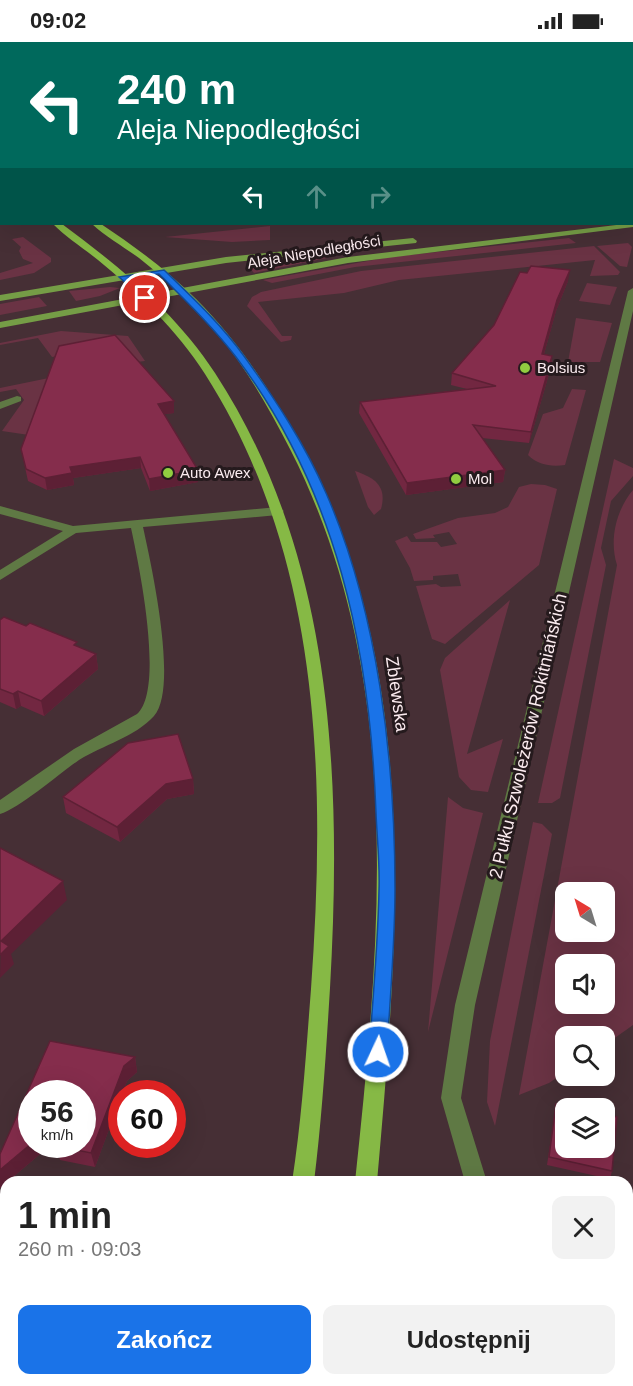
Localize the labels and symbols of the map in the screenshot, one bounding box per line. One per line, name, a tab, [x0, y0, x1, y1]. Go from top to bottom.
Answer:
street label: Aleja Niepodległości	[246, 231, 382, 272]
pin	[119, 272, 170, 323]
place label: Bolsius	[537, 359, 585, 376]
marker: Bolsius	[518, 361, 532, 375]
place label: Auto Awex	[180, 464, 251, 481]
marker: Auto Awex	[161, 466, 175, 480]
place label: Mol	[468, 470, 492, 487]
marker: Mol	[449, 472, 463, 486]
street label: 2 Pułku Szwoleżerów Rokitniańskich	[485, 591, 571, 881]
street label: Zblewska	[382, 655, 412, 734]
north arrow	[555, 882, 615, 942]
position arrow	[346, 1020, 410, 1084]
speed limit sign: 60	[108, 1080, 186, 1158]

